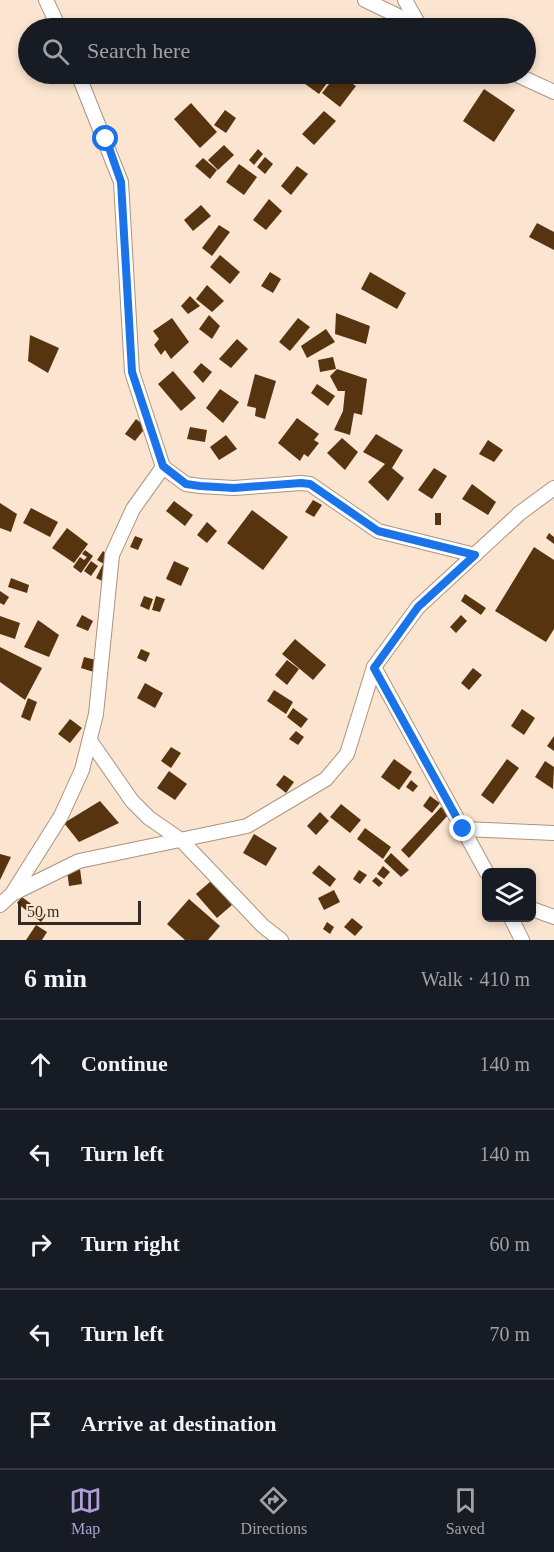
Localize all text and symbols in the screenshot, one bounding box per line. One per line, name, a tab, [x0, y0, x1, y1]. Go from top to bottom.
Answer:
search box	[18, 18, 536, 84]
icon: search	[39, 35, 72, 68]
text: Search here	[87, 38, 190, 63]
route start	[92, 125, 118, 151]
route end	[449, 815, 475, 841]
map controls	[482, 868, 536, 922]
button: layers	[482, 868, 536, 922]
scale bar	[18, 898, 141, 926]
text: 50 m	[27, 903, 59, 920]
text: 6 min	[24, 964, 87, 993]
text: Walk · 410 m	[421, 968, 530, 990]
icon: ahead	[24, 1048, 57, 1081]
text: Continue	[81, 1051, 168, 1076]
text: 140 m	[479, 1053, 530, 1075]
icon: left	[24, 1138, 57, 1171]
text: Turn left	[81, 1141, 164, 1166]
text: 140 m	[479, 1143, 530, 1165]
icon: right	[24, 1228, 57, 1261]
text: Turn right	[81, 1231, 180, 1256]
text: 60 m	[489, 1233, 530, 1255]
icon: left	[24, 1318, 57, 1351]
text: Turn left	[81, 1321, 164, 1346]
text: 70 m	[489, 1323, 530, 1345]
icon: arrive	[24, 1408, 57, 1441]
text: Arrive at destination	[81, 1411, 277, 1436]
tab: Map	[69, 1484, 102, 1538]
tab: Directions	[241, 1484, 307, 1538]
tab: Saved	[446, 1484, 485, 1538]

